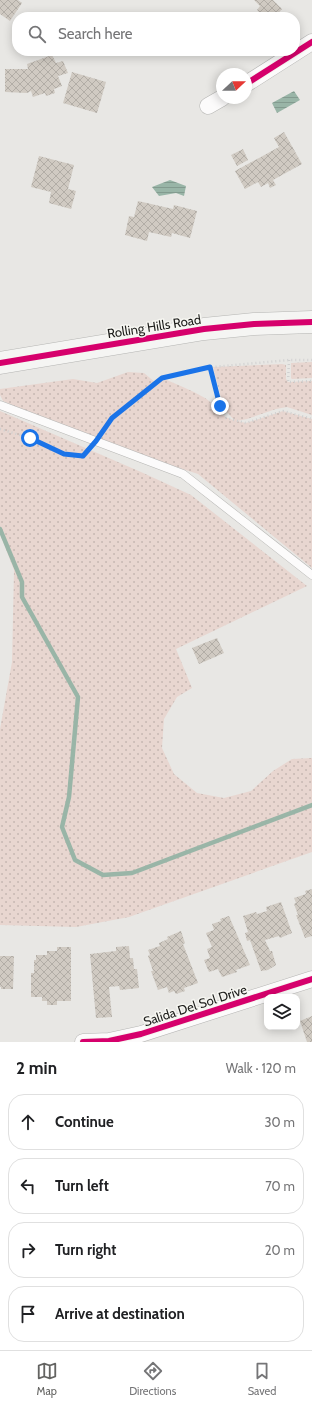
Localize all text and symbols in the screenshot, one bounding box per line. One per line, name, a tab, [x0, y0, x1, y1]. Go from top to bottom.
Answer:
search box	[12, 12, 300, 56]
icon: search	[26, 23, 48, 45]
text: Search here	[58, 25, 133, 43]
north arrow	[216, 68, 252, 104]
street label: Rolling Hills Road	[106, 311, 202, 341]
route end	[211, 397, 229, 415]
route start	[21, 429, 39, 447]
street label: Salida Del Sol Drive	[141, 981, 249, 1029]
map controls	[264, 994, 300, 1030]
button: layers	[264, 994, 300, 1030]
text: 2 min	[16, 1058, 57, 1078]
text: Walk · 120 m	[226, 1060, 296, 1076]
icon: ahead	[17, 1111, 39, 1133]
text: Continue	[55, 1113, 114, 1131]
text: 30 m	[265, 1114, 295, 1130]
icon: left	[17, 1175, 39, 1197]
text: Turn left	[55, 1177, 109, 1195]
text: 70 m	[265, 1178, 295, 1194]
icon: right	[17, 1239, 39, 1261]
text: Turn right	[55, 1241, 116, 1259]
text: 20 m	[265, 1242, 295, 1258]
icon: arrive	[17, 1303, 39, 1325]
text: Arrive at destination	[55, 1305, 185, 1323]
tab: Map	[36, 1360, 58, 1398]
tab: Directions	[129, 1360, 176, 1398]
tab: Saved	[248, 1360, 276, 1398]

